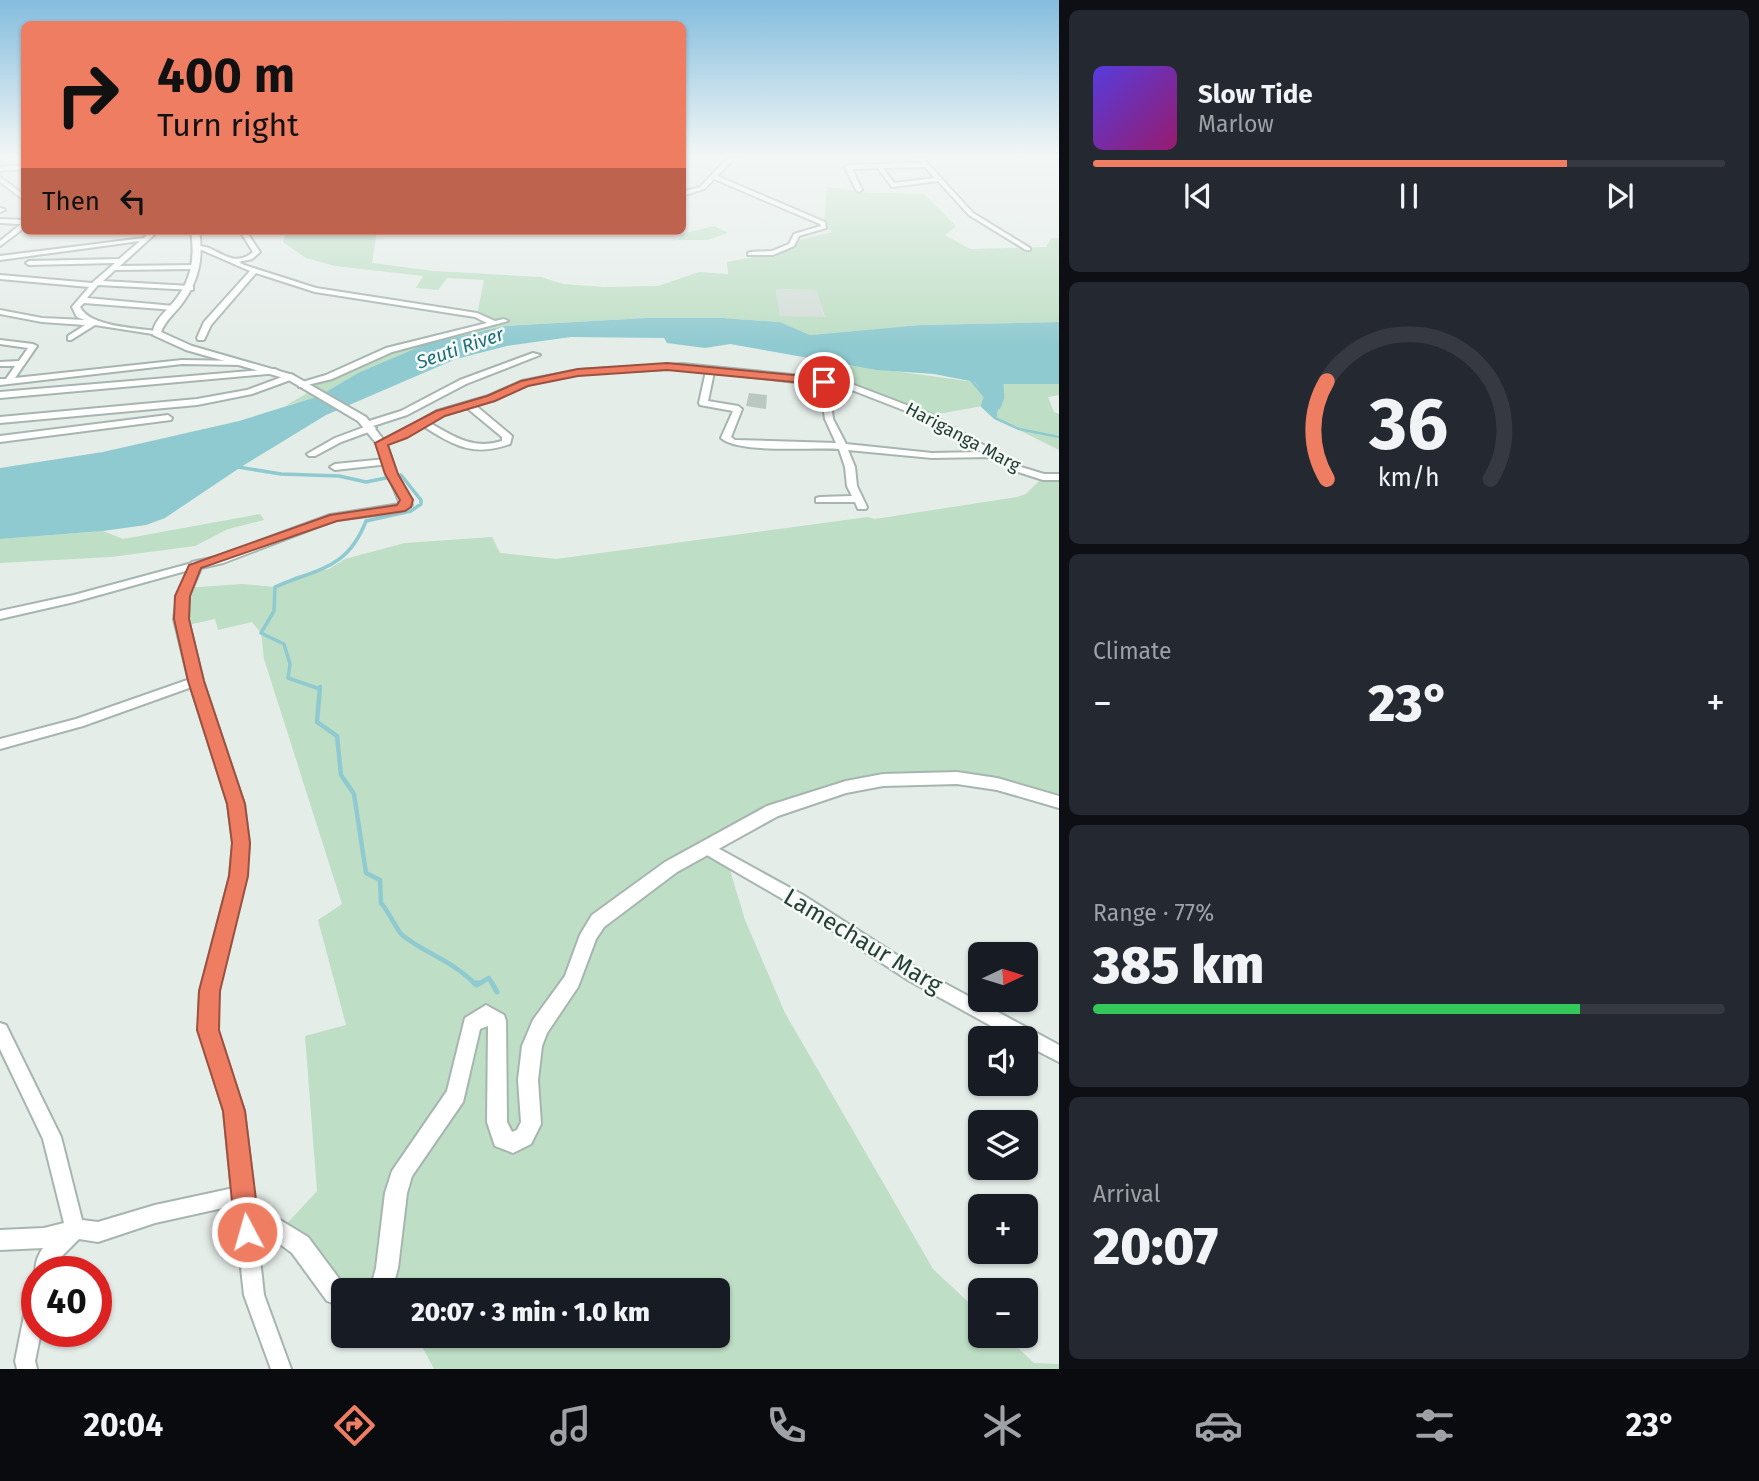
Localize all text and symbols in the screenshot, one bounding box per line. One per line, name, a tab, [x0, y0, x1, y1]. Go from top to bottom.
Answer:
text: 400 m	[157, 46, 295, 105]
icon: right	[42, 49, 133, 140]
text: Slow Tide	[1198, 79, 1313, 110]
text: Turn right	[157, 106, 299, 144]
text: Marlow	[1198, 110, 1274, 138]
icon: previous	[1179, 177, 1217, 215]
icon: pause	[1390, 177, 1428, 215]
icon: next	[1601, 177, 1639, 215]
icon: left	[114, 182, 152, 220]
text: Then	[42, 186, 100, 217]
water label: Seuti River	[412, 322, 507, 374]
pin	[794, 352, 854, 412]
icon: arrive	[805, 363, 843, 401]
text: 36	[1369, 381, 1448, 468]
street label: Hariganga Marg	[902, 398, 1025, 477]
text: km/h	[1378, 462, 1440, 492]
text: Climate	[1093, 637, 1172, 665]
text: 23°	[1368, 672, 1450, 735]
text: −	[1093, 680, 1112, 726]
text: +	[1706, 680, 1725, 726]
street label: Lamechaur Marg	[779, 883, 948, 1000]
text: Range · 77%	[1093, 899, 1214, 927]
text: 385 km	[1093, 934, 1264, 997]
north arrow	[968, 942, 1038, 1012]
map controls	[968, 942, 1038, 1348]
button: sound	[968, 1026, 1038, 1096]
button: layers	[968, 1110, 1038, 1180]
text: Arrival	[1093, 1180, 1160, 1208]
button: +	[968, 1194, 1038, 1264]
position arrow	[210, 1195, 284, 1269]
text: 20:07	[1093, 1215, 1218, 1278]
speed limit sign: 40	[21, 1256, 112, 1347]
button: −	[968, 1278, 1038, 1348]
text: 20:07 · 3 min · 1.0 km	[411, 1297, 650, 1328]
icon: directions	[330, 1401, 379, 1450]
icon: music	[546, 1401, 595, 1450]
icon: phone	[762, 1401, 811, 1450]
icon: climate	[978, 1401, 1027, 1450]
icon: car	[1194, 1401, 1243, 1450]
icon: filters	[1410, 1401, 1459, 1450]
text: 20:04	[83, 1406, 163, 1444]
text: 23°	[1626, 1406, 1675, 1444]

